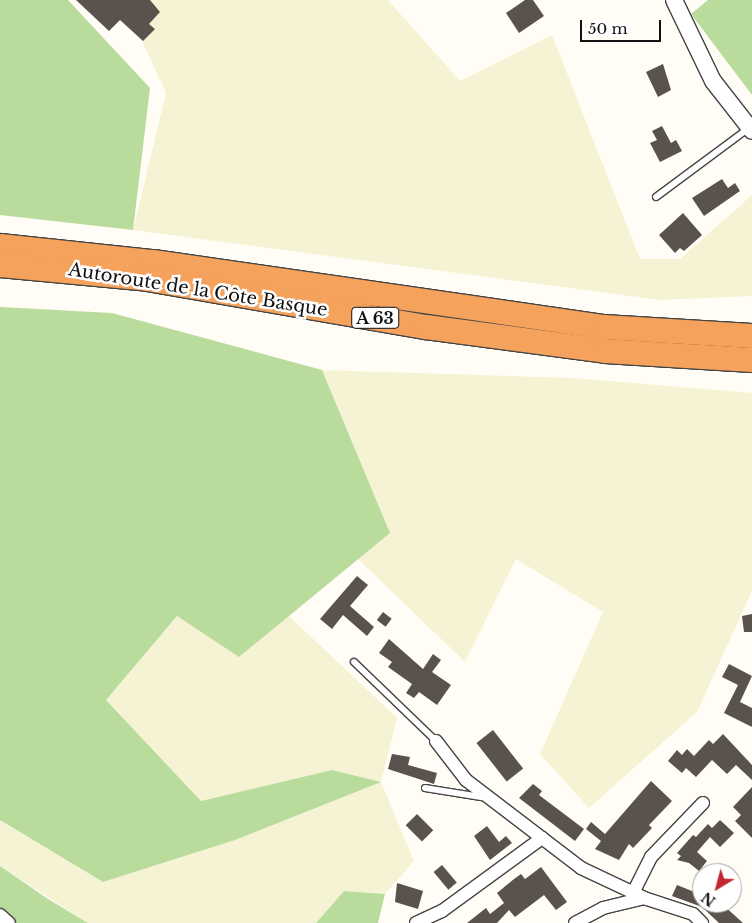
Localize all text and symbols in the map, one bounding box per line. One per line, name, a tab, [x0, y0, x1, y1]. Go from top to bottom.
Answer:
scale bar	[582, 10, 663, 42]
text: 50 m	[588, 19, 628, 38]
street label: Autoroute de la Côte Basque	[67, 259, 329, 321]
road number: A 63	[350, 304, 400, 332]
north arrow	[692, 863, 742, 913]
text: N	[698, 888, 719, 910]

